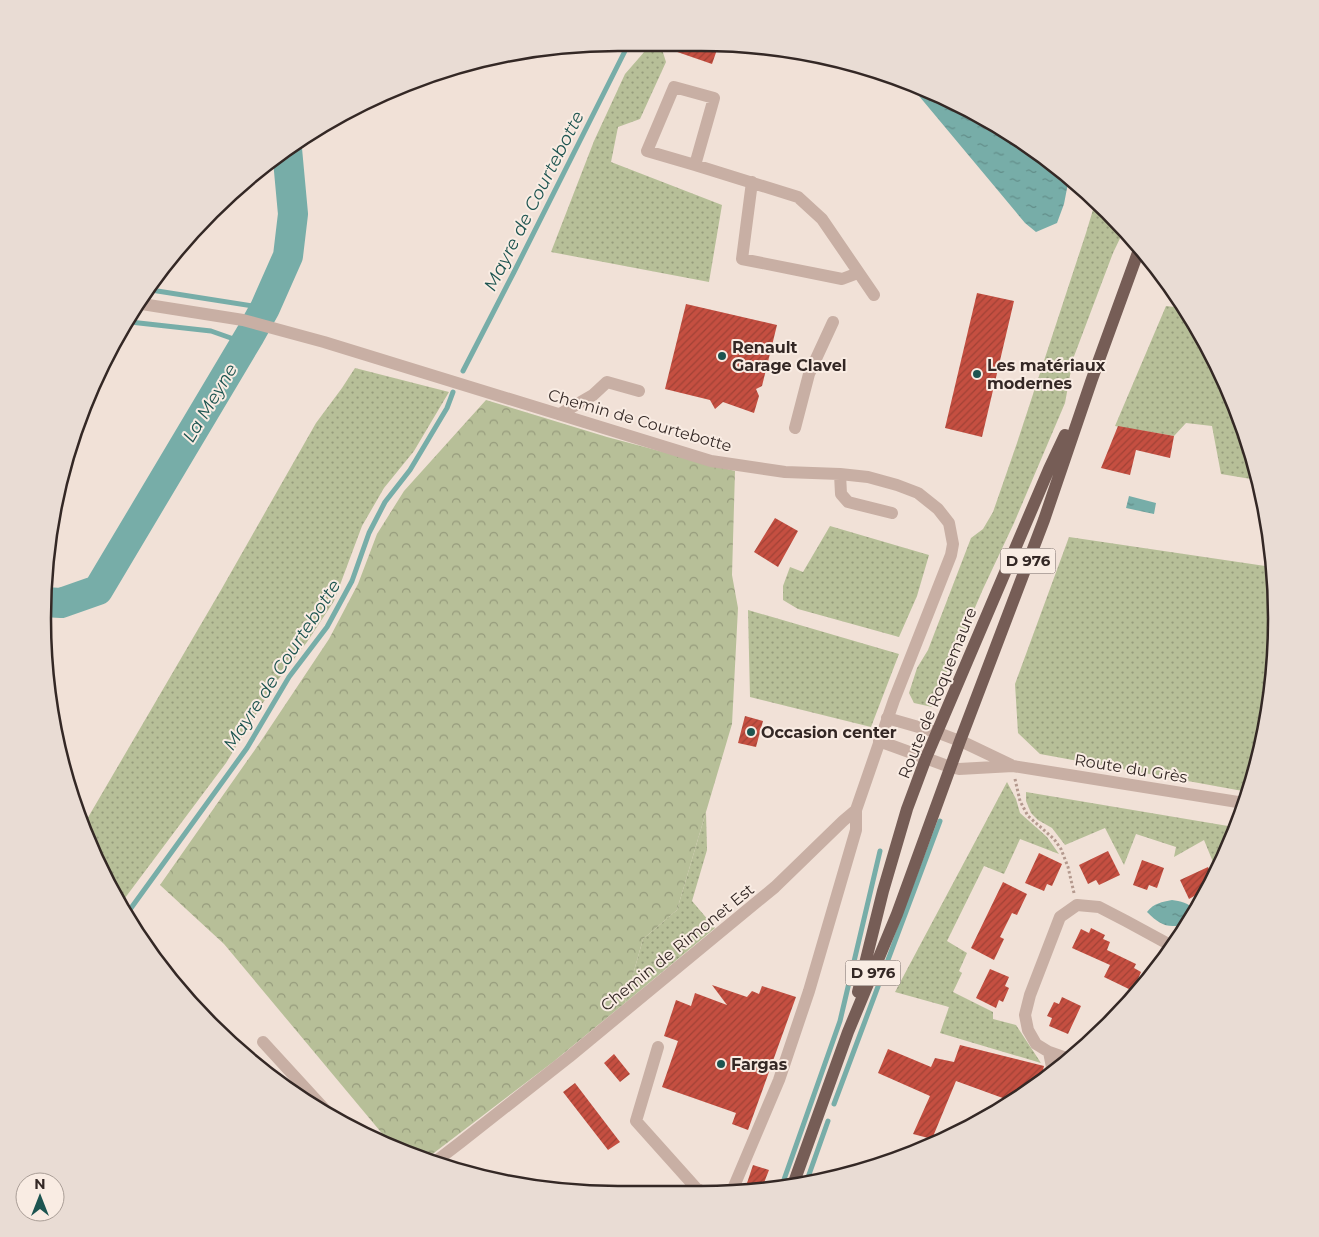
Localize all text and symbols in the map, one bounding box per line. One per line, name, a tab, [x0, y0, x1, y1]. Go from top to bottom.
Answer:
water label: Mayre de Courtebotte	[479, 107, 589, 295]
place label: Renault Garage Clavel	[732, 338, 847, 375]
marker: Renault Garage Clavel	[716, 350, 728, 362]
place label: Les matériaux modernes	[987, 356, 1106, 393]
water label: La Meyne	[178, 359, 242, 446]
marker: Les matériaux modernes	[971, 368, 983, 380]
street label: Chemin de Courtebotte	[546, 385, 734, 456]
road number: D 976	[1000, 548, 1056, 574]
water label: Mayre de Courtebotte	[219, 575, 346, 754]
street label: Route de Roquemaure	[894, 605, 981, 782]
place label: Occasion center	[761, 723, 897, 742]
marker: Occasion center	[745, 726, 757, 738]
street label: Route du Grès	[1073, 750, 1189, 787]
street label: Chemin de Rimonet Est	[597, 879, 758, 1015]
road number: D 976	[846, 960, 900, 986]
place label: Fargas	[731, 1055, 788, 1074]
marker: Fargas	[715, 1058, 727, 1070]
north arrow	[15, 1172, 65, 1222]
text: N	[34, 1175, 46, 1193]

